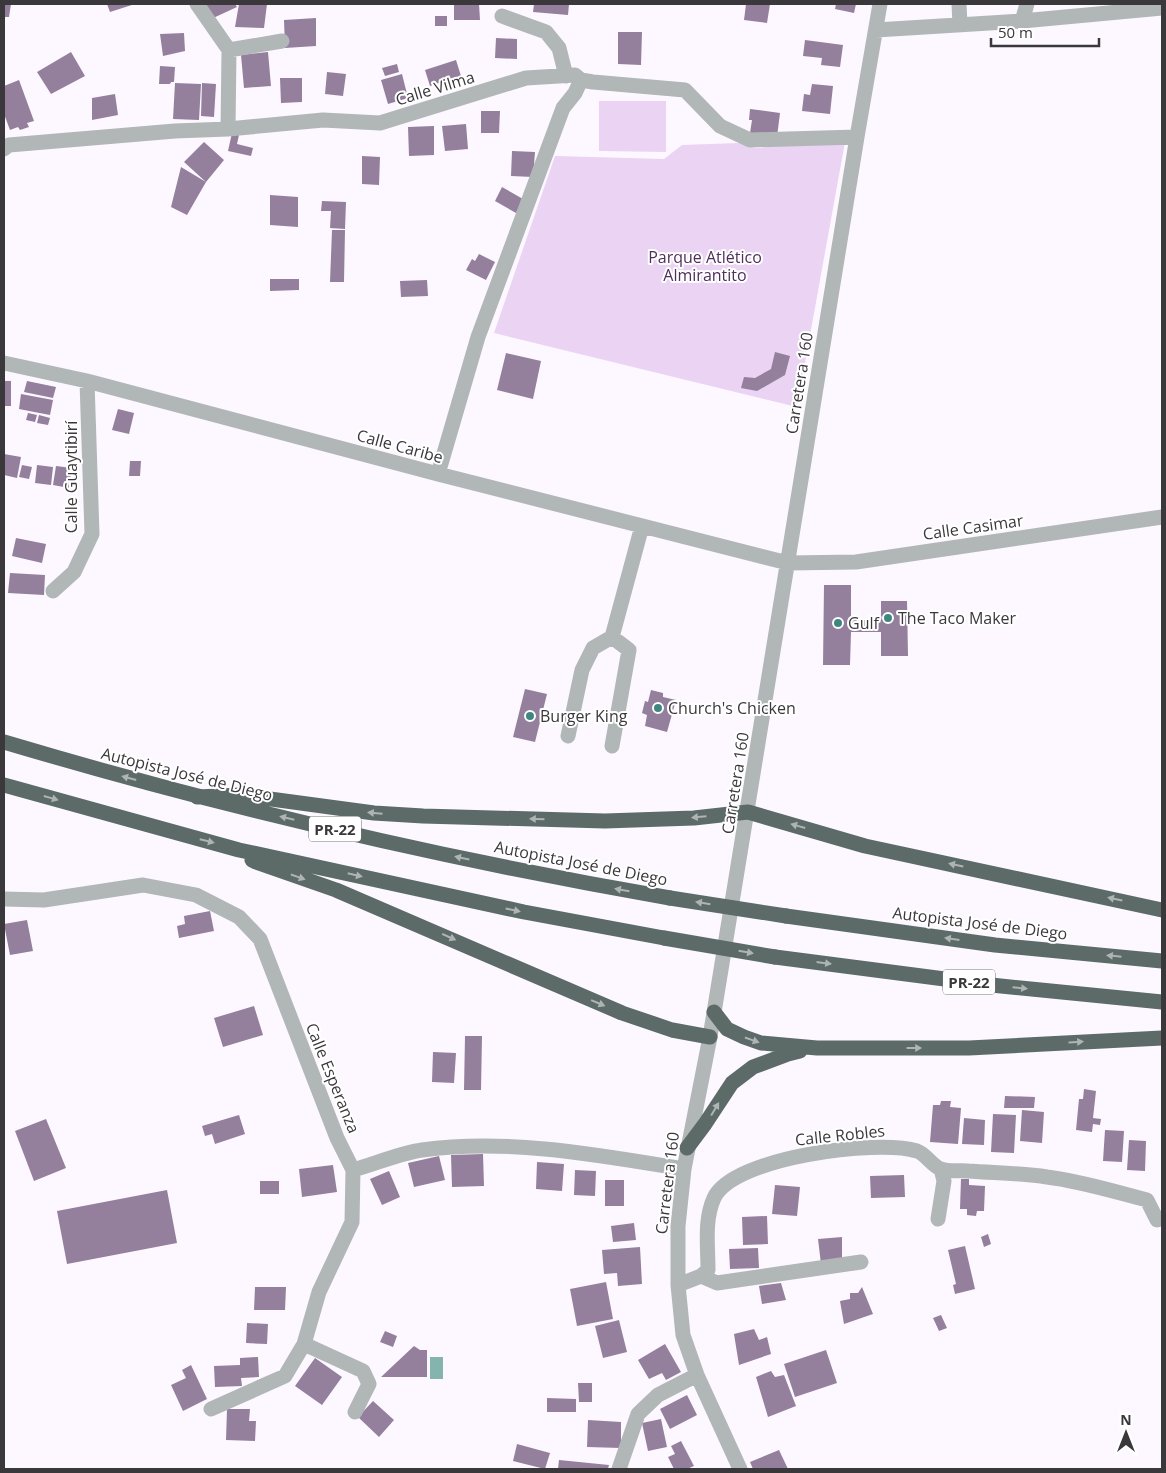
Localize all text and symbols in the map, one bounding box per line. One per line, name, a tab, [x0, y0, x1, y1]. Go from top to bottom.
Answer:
scale bar	[991, 15, 1098, 47]
text: 50 m	[998, 22, 1033, 42]
street label: Calle Vilma	[393, 66, 477, 110]
park label: Parque Atlético Almirantito	[648, 246, 762, 286]
street label: Carretera 160	[780, 331, 818, 435]
street label: Calle Guaytibirí	[60, 420, 82, 533]
street label: Calle Caribe	[354, 424, 446, 468]
street label: Calle Casimar	[921, 509, 1025, 545]
place label: The Taco Maker	[898, 607, 1017, 629]
place label: Gulf	[848, 612, 880, 634]
marker: The Taco Maker	[882, 612, 894, 624]
marker: Gulf	[832, 617, 844, 629]
place label: Church's Chicken	[668, 697, 796, 719]
marker: Church's Chicken	[652, 702, 664, 714]
place label: Burger King	[540, 705, 628, 727]
marker: Burger King	[524, 710, 536, 722]
street label: Carretera 160	[716, 731, 754, 835]
street label: Autopista José de Diego	[99, 742, 275, 806]
one-way arrow	[122, 774, 137, 782]
one-way arrow	[43, 795, 58, 803]
one-way arrow	[366, 808, 382, 816]
one-way arrow	[691, 813, 707, 821]
one-way arrow	[279, 814, 294, 822]
one-way arrow	[529, 815, 545, 823]
road number: PR-22	[309, 816, 361, 842]
one-way arrow	[790, 822, 805, 830]
street label: Autopista José de Diego	[493, 835, 669, 891]
one-way arrow	[200, 837, 215, 845]
one-way arrow	[454, 853, 470, 861]
one-way arrow	[948, 861, 963, 869]
one-way arrow	[347, 871, 362, 879]
one-way arrow	[291, 874, 306, 881]
one-way arrow	[613, 885, 629, 893]
one-way arrow	[1107, 895, 1122, 903]
one-way arrow	[694, 899, 710, 907]
street label: Autopista José de Diego	[891, 901, 1069, 945]
one-way arrow	[506, 906, 521, 914]
one-way arrow	[442, 934, 456, 942]
one-way arrow	[944, 935, 960, 943]
one-way arrow	[739, 948, 755, 956]
one-way arrow	[1105, 952, 1121, 960]
one-way arrow	[816, 959, 832, 967]
road number: PR-22	[943, 970, 995, 994]
one-way arrow	[1012, 984, 1028, 992]
one-way arrow	[591, 1000, 605, 1008]
street label: Calle Esperanza	[301, 1020, 365, 1136]
one-way arrow	[745, 1036, 760, 1044]
one-way arrow	[1068, 1038, 1084, 1046]
one-way arrow	[906, 1044, 922, 1052]
one-way arrow	[711, 1102, 720, 1115]
street label: Calle Robles	[794, 1119, 886, 1151]
street label: Carretera 160	[650, 1131, 684, 1235]
north arrow	[1101, 1408, 1151, 1458]
text: N	[1120, 1410, 1132, 1429]

